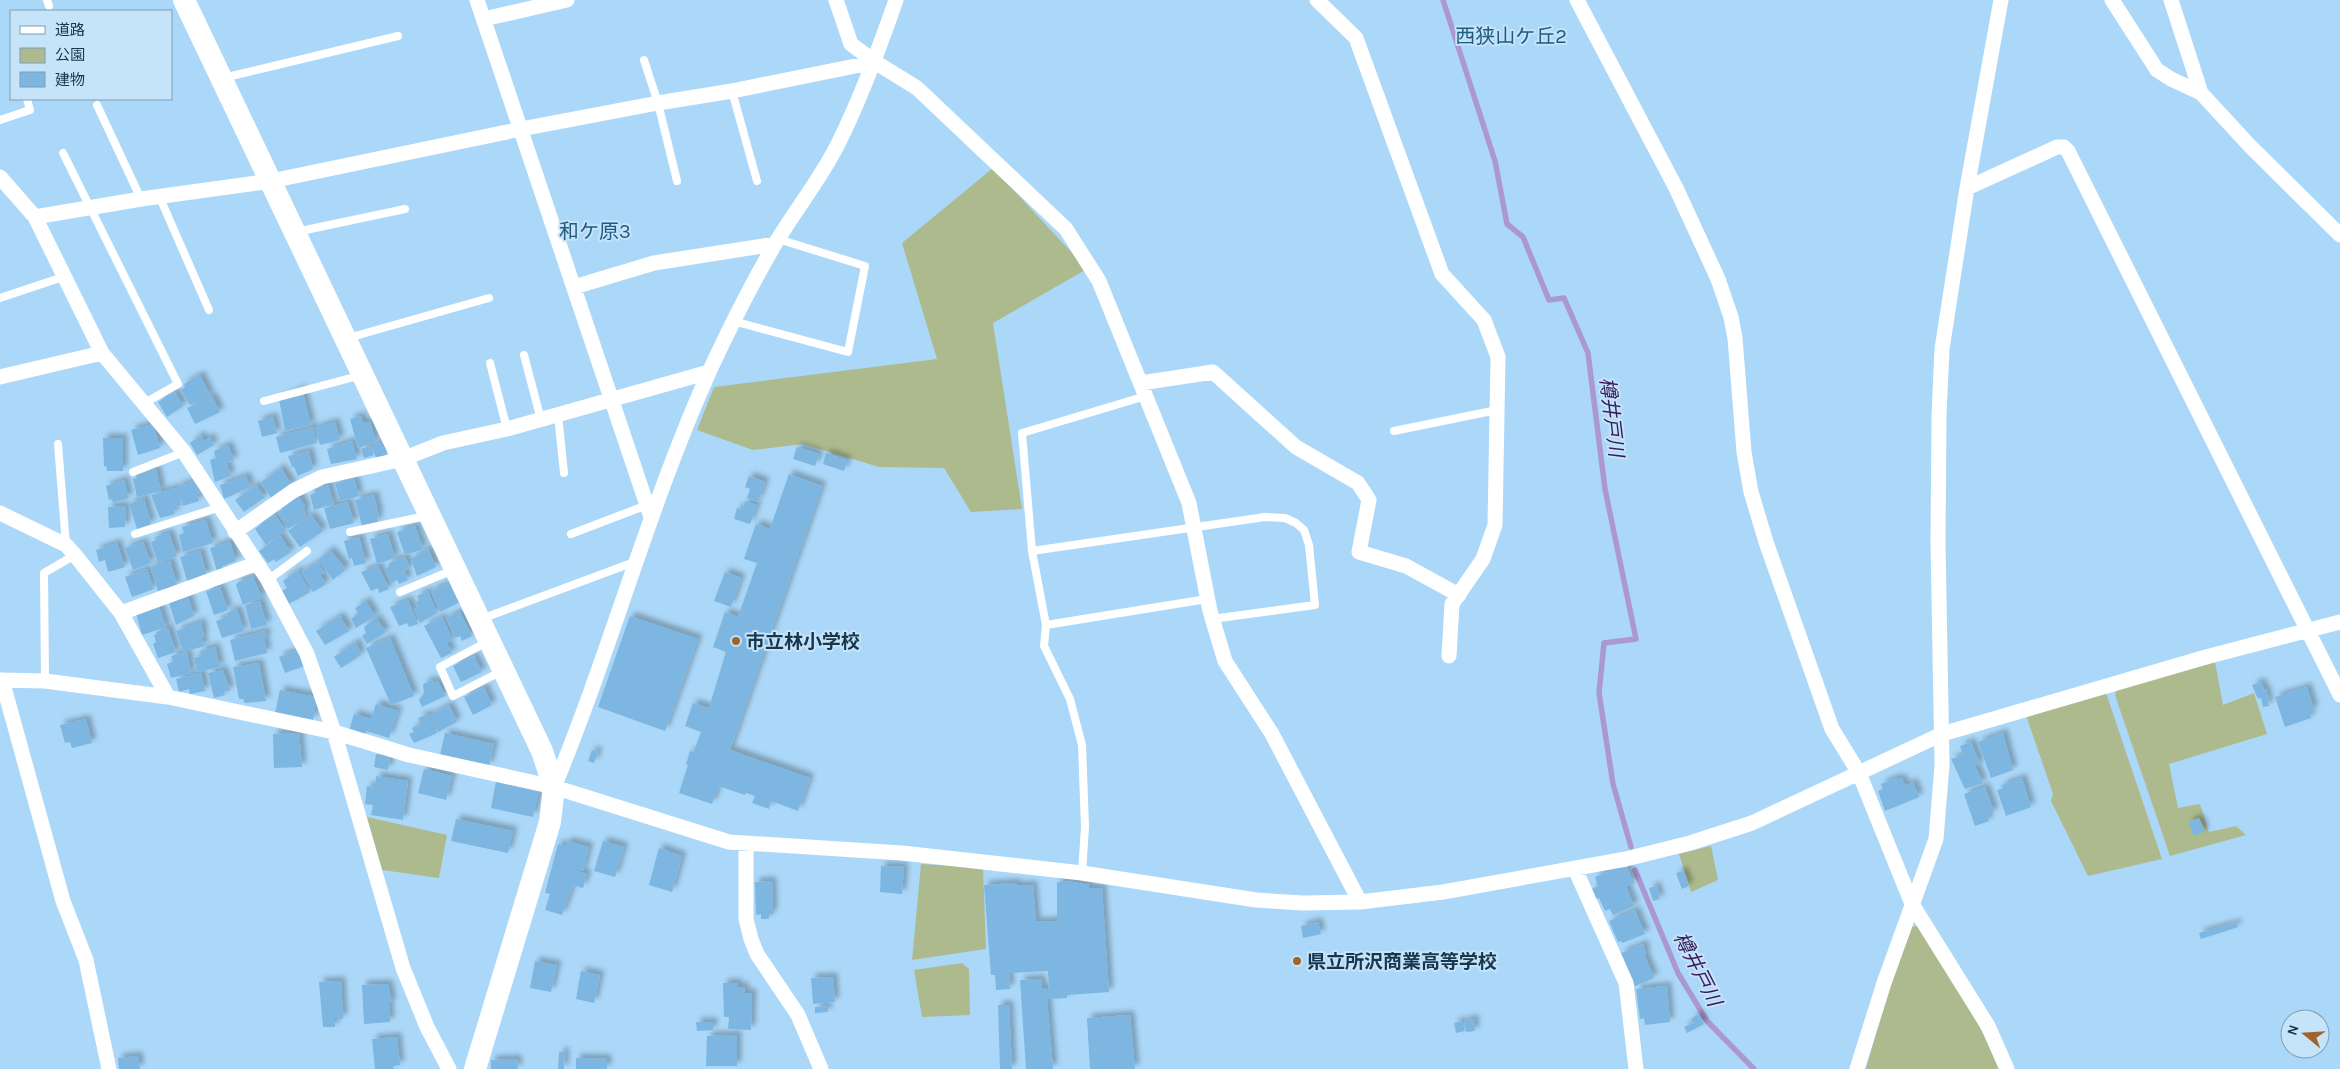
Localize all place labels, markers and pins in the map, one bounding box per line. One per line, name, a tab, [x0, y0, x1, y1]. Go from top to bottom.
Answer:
place label: 市立林小学校	[746, 631, 860, 653]
marker: 市立林小学校	[730, 635, 742, 647]
place label: 県立所沢商業高等学校	[1307, 951, 1497, 973]
marker: 県立所沢商業高等学校	[1291, 955, 1303, 967]

